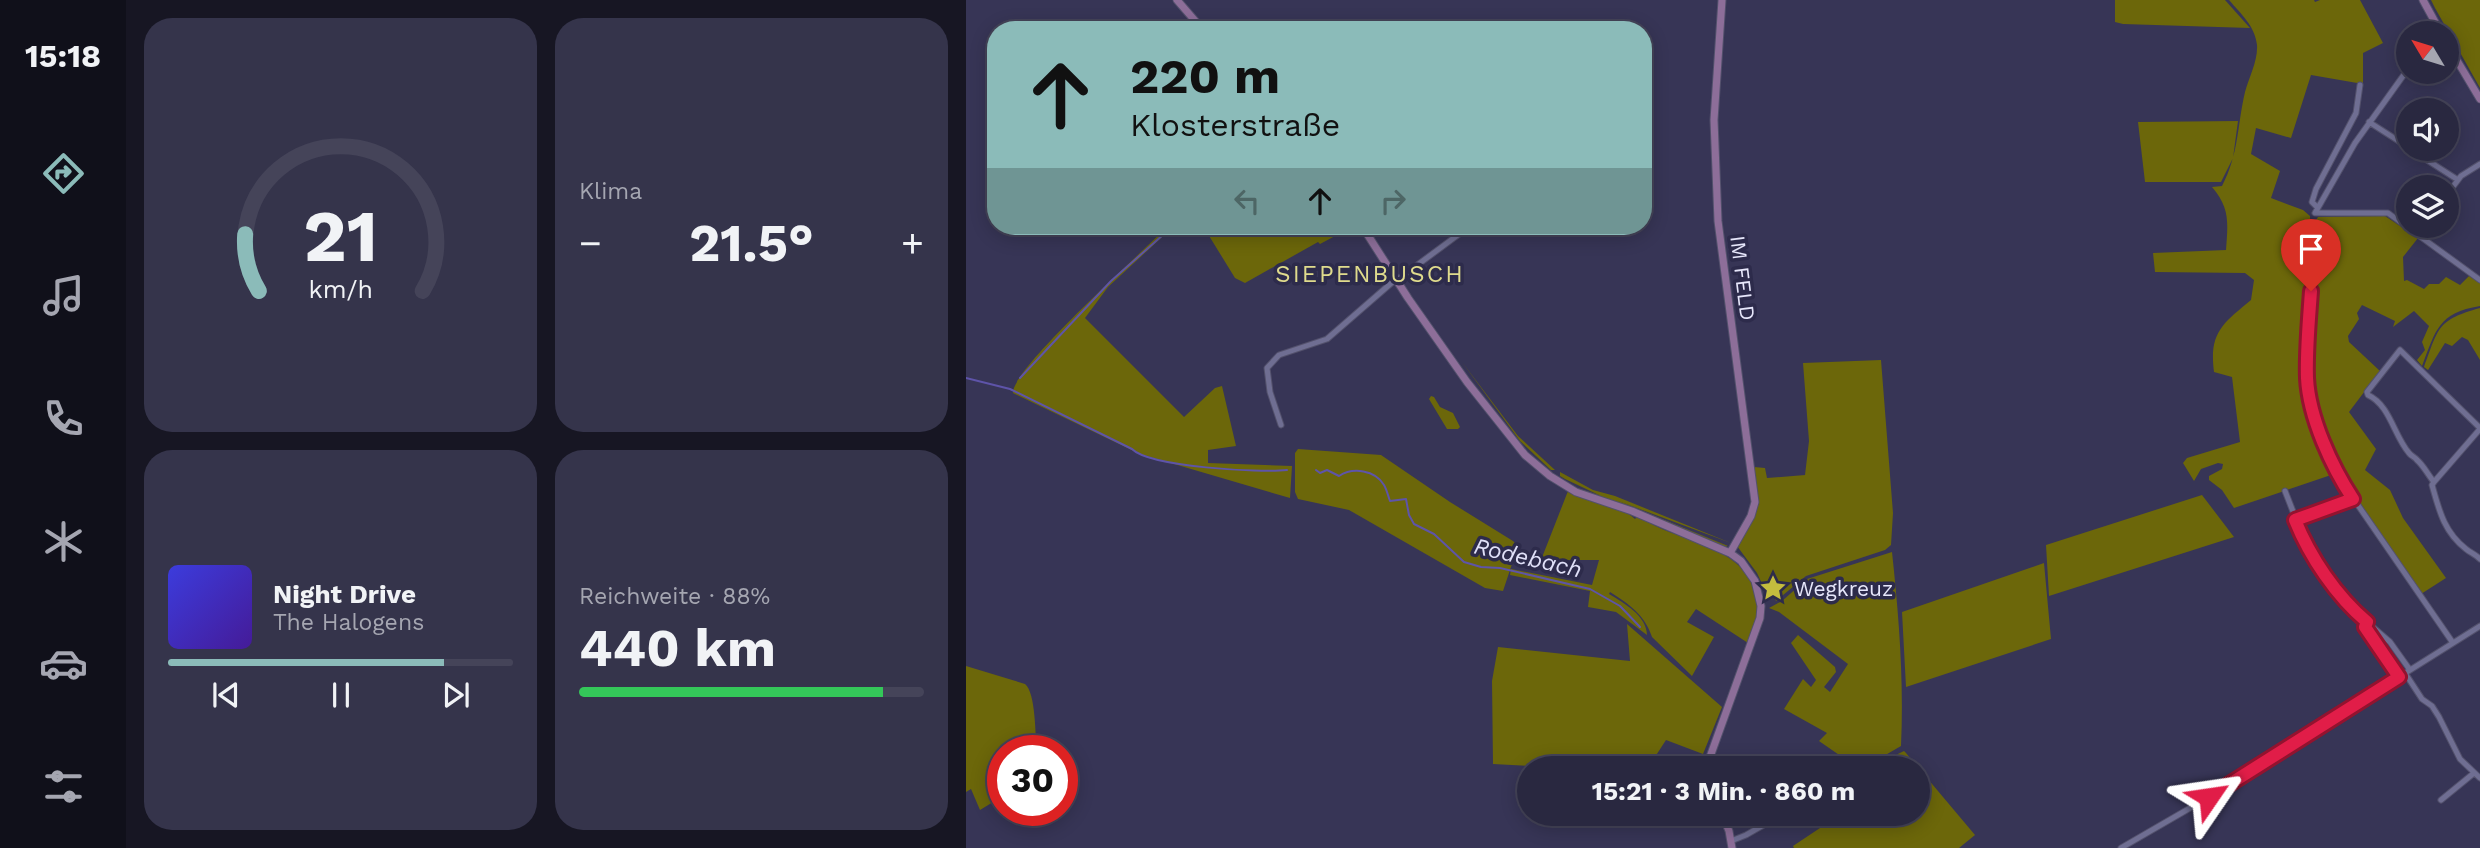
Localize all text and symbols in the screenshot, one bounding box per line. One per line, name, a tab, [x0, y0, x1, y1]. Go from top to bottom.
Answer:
north arrow	[2396, 21, 2459, 84]
map controls	[2396, 21, 2459, 238]
text: 15:18	[25, 37, 101, 75]
text: 220 m	[1130, 47, 1280, 105]
icon: ahead	[1015, 49, 1106, 140]
button: sound	[2396, 98, 2459, 161]
text: Klosterstraße	[1130, 106, 1340, 144]
icon: directions	[39, 149, 88, 198]
button: layers	[2396, 175, 2459, 238]
text: Klima	[579, 178, 642, 205]
icon: left	[1228, 182, 1266, 220]
icon: ahead	[1301, 182, 1339, 220]
icon: right	[1374, 182, 1412, 220]
text: 21	[303, 193, 378, 279]
text: 21.5°	[689, 213, 814, 274]
pin	[2281, 219, 2341, 291]
text: −	[579, 221, 602, 265]
text: +	[901, 221, 924, 265]
icon: arrive	[2292, 230, 2330, 268]
street label: IM FELD	[1725, 234, 1761, 322]
district label: SIEPENBUSCH	[1275, 260, 1465, 288]
icon: music	[39, 271, 88, 320]
text: km/h	[308, 275, 373, 304]
icon: phone	[39, 394, 88, 443]
icon: climate	[39, 517, 88, 566]
water label: Rodebach	[1471, 532, 1585, 584]
place icon: Wegkreuz	[1758, 573, 1788, 603]
place label: Wegkreuz	[1794, 576, 1893, 601]
text: Night Drive	[273, 579, 416, 609]
text: Reichweite · 88%	[579, 583, 770, 610]
text: The Halogens	[273, 609, 424, 636]
text: 440 km	[579, 618, 776, 679]
icon: car	[39, 639, 88, 688]
icon: previous	[207, 676, 245, 714]
icon: pause	[322, 676, 360, 714]
icon: next	[437, 676, 475, 714]
speed limit sign: 30	[987, 735, 1078, 826]
position arrow	[2172, 760, 2246, 834]
icon: filters	[39, 762, 88, 811]
text: 15:21 · 3 Min. · 860 m	[1592, 776, 1855, 806]

